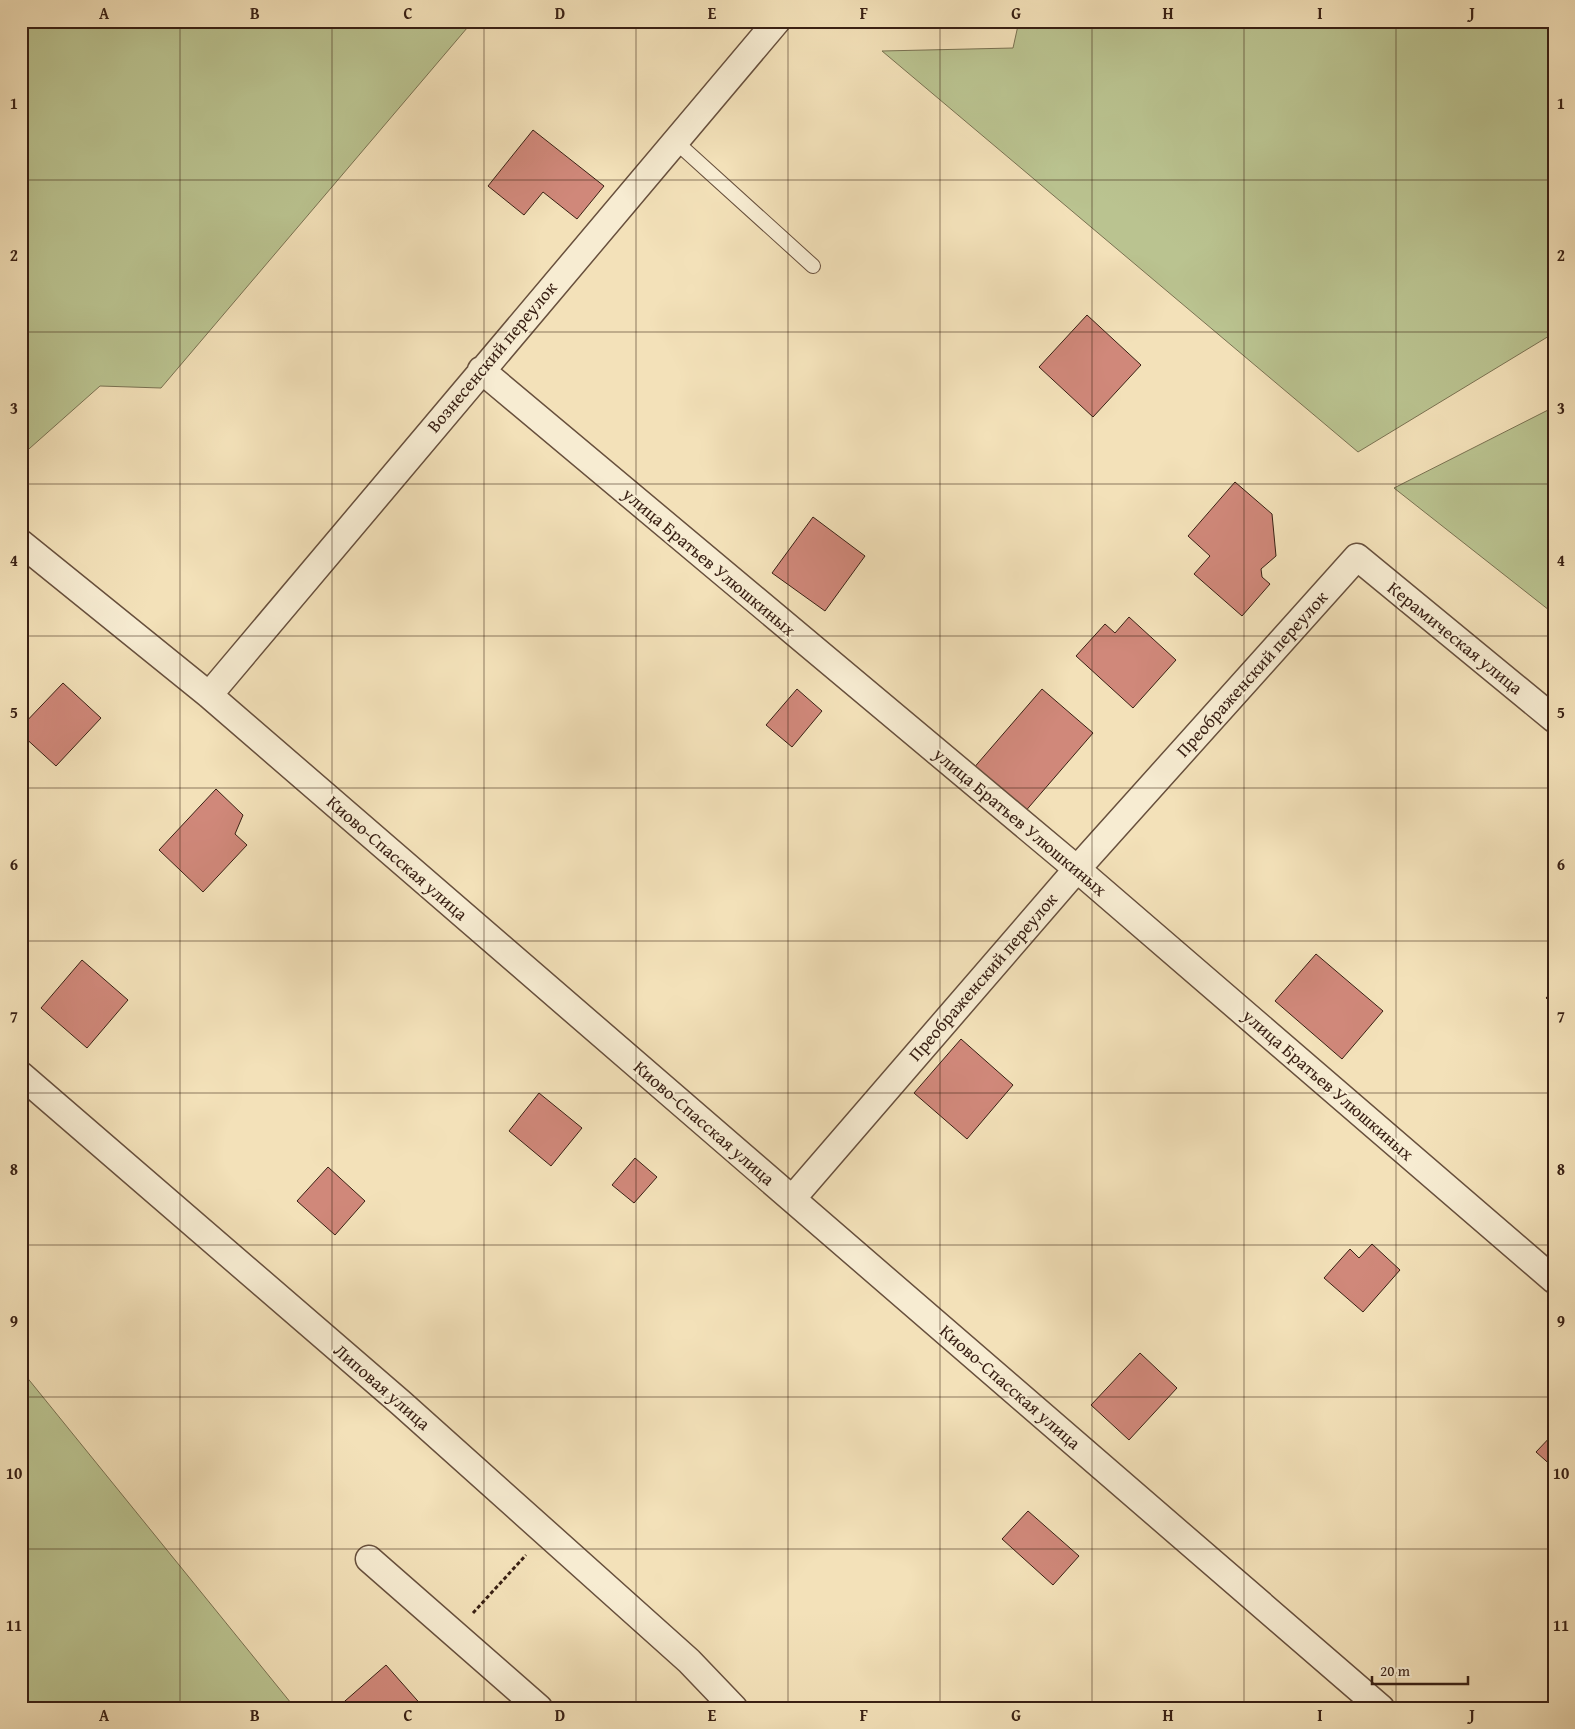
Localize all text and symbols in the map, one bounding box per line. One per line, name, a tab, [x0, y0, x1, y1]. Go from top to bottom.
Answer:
text: A	[99, 1, 110, 25]
text: B	[250, 1, 260, 25]
text: C	[403, 1, 413, 25]
text: D	[555, 1, 565, 25]
text: E	[708, 1, 717, 25]
text: F	[860, 1, 868, 25]
text: G	[1011, 1, 1021, 25]
text: H	[1162, 1, 1174, 25]
text: I	[1317, 1, 1323, 25]
text: J	[1466, 1, 1475, 25]
text: 1	[10, 91, 18, 115]
text: 1	[1557, 91, 1565, 115]
text: 2	[10, 243, 18, 267]
text: 2	[1557, 243, 1565, 267]
street label: Вознесенский переулок	[420, 275, 563, 438]
text: 3	[10, 396, 18, 420]
text: 3	[1557, 396, 1565, 420]
street label: улица Братьев Улюшкиных	[616, 480, 803, 643]
text: 4	[10, 548, 18, 572]
text: 4	[1557, 548, 1565, 572]
street label: Керамическая улица	[1382, 575, 1529, 701]
street label: Преображенский переулок	[1169, 584, 1334, 763]
text: 5	[10, 700, 18, 724]
text: 5	[1557, 700, 1565, 724]
street label: улица Братьев Улюшкиных	[927, 740, 1114, 903]
street label: Киово-Спасская улица	[321, 789, 474, 927]
text: 6	[10, 852, 18, 876]
text: 6	[1557, 852, 1565, 876]
street label: Преображенский переулок	[902, 886, 1064, 1067]
street label: улица Братьев Улюшкиных	[1236, 1002, 1421, 1167]
text: 7	[10, 1004, 18, 1028]
text: 7	[1557, 1004, 1565, 1028]
street label: Киово-Спасская улица	[628, 1054, 781, 1192]
text: 8	[10, 1157, 18, 1181]
text: 8	[1557, 1157, 1565, 1181]
text: 9	[10, 1309, 18, 1333]
text: 9	[1557, 1309, 1565, 1333]
street label: Киово-Спасская улица	[934, 1318, 1087, 1456]
street label: Липовая улица	[328, 1337, 437, 1437]
text: 10	[6, 1461, 22, 1485]
text: 10	[1553, 1461, 1569, 1485]
text: 11	[6, 1613, 22, 1637]
text: 11	[1553, 1613, 1569, 1637]
scale bar	[1372, 1654, 1469, 1686]
text: 20 m	[1380, 1660, 1411, 1681]
text: A	[99, 1703, 110, 1727]
text: B	[250, 1703, 260, 1727]
text: C	[403, 1703, 413, 1727]
text: D	[555, 1703, 565, 1727]
text: E	[708, 1703, 717, 1727]
text: F	[860, 1703, 868, 1727]
text: G	[1011, 1703, 1021, 1727]
text: H	[1162, 1703, 1174, 1727]
text: I	[1317, 1703, 1323, 1727]
text: J	[1466, 1703, 1475, 1727]

